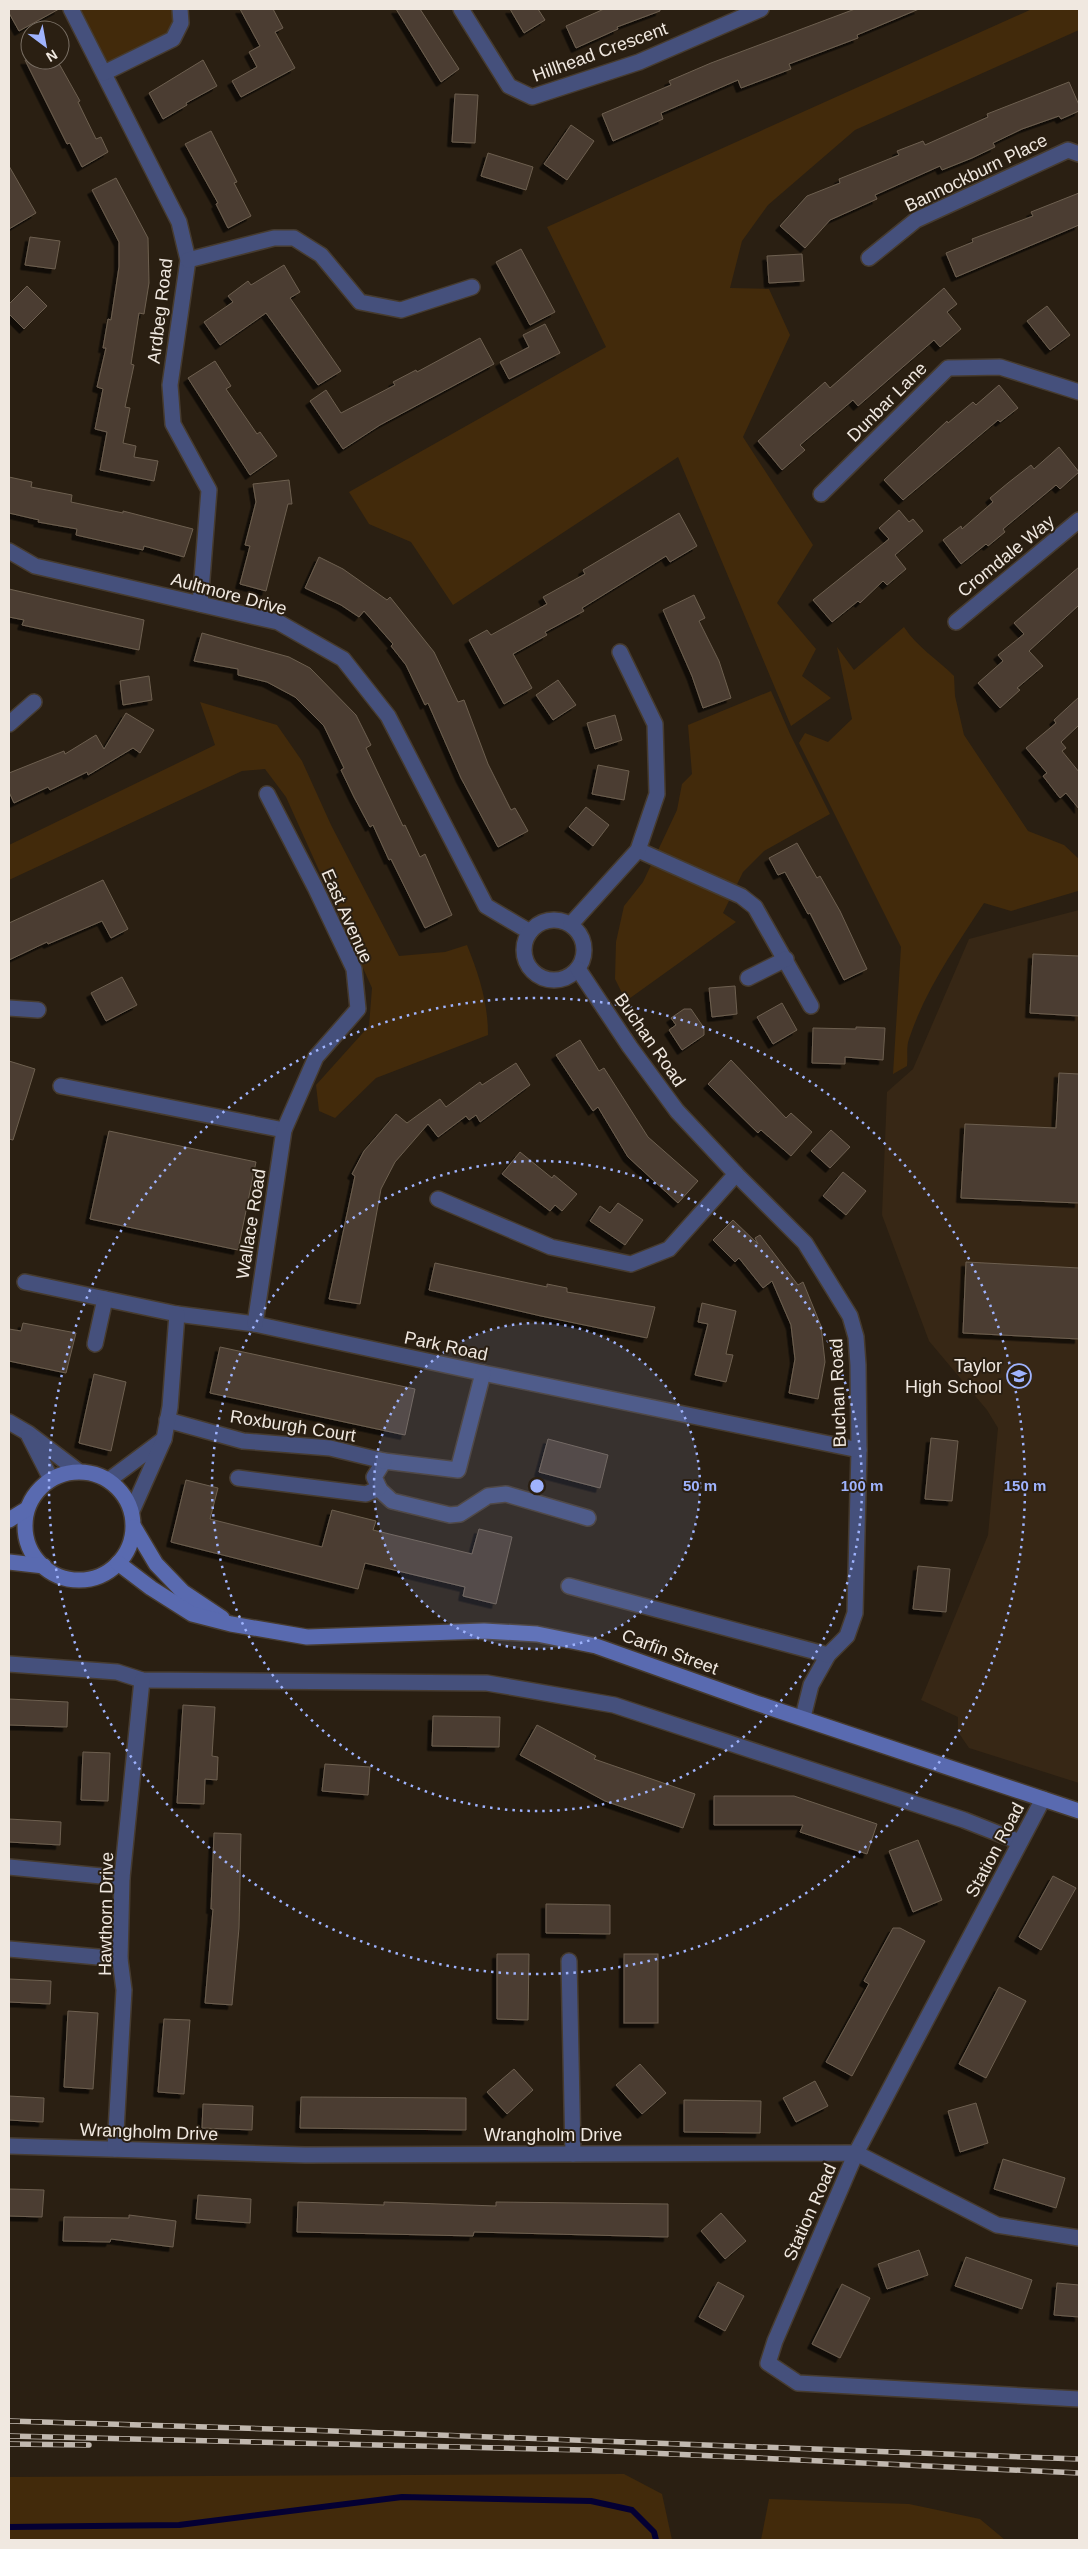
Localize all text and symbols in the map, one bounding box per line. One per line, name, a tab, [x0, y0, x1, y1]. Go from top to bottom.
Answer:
street label: Hillhead Crescent	[530, 18, 670, 86]
north arrow	[20, 20, 70, 70]
text: N	[43, 47, 60, 65]
street label: Bannockburn Place	[901, 130, 1051, 216]
street label: Ardbeg Road	[144, 257, 176, 365]
street label: Dunbar Lane	[843, 358, 931, 446]
street label: Cromdale Way	[954, 511, 1058, 601]
street label: Aultmore Drive	[169, 569, 289, 619]
street label: East Avenue	[317, 866, 377, 966]
street label: Buchan Road	[611, 990, 689, 1090]
street label: Wallace Road	[232, 1167, 270, 1281]
street label: Park Road	[402, 1327, 490, 1365]
street label: Buchan Road	[826, 1338, 850, 1448]
place label: Taylor High School	[905, 1356, 1002, 1397]
school or university icon: Taylor High School	[1006, 1363, 1032, 1389]
street label: Roxburgh Court	[229, 1406, 357, 1446]
centre of rings	[528, 1477, 546, 1495]
text: 50 m	[683, 1477, 717, 1494]
text: 100 m	[841, 1477, 883, 1494]
text: 150 m	[1004, 1477, 1046, 1494]
street label: Carfin Street	[619, 1625, 721, 1679]
street label: Station Road	[962, 1799, 1028, 1901]
street label: Hawthorn Drive	[95, 1852, 117, 1976]
street label: Wrangholm Drive	[79, 2120, 219, 2144]
street label: Wrangholm Drive	[484, 2125, 622, 2145]
street label: Station Road	[780, 2160, 840, 2264]

